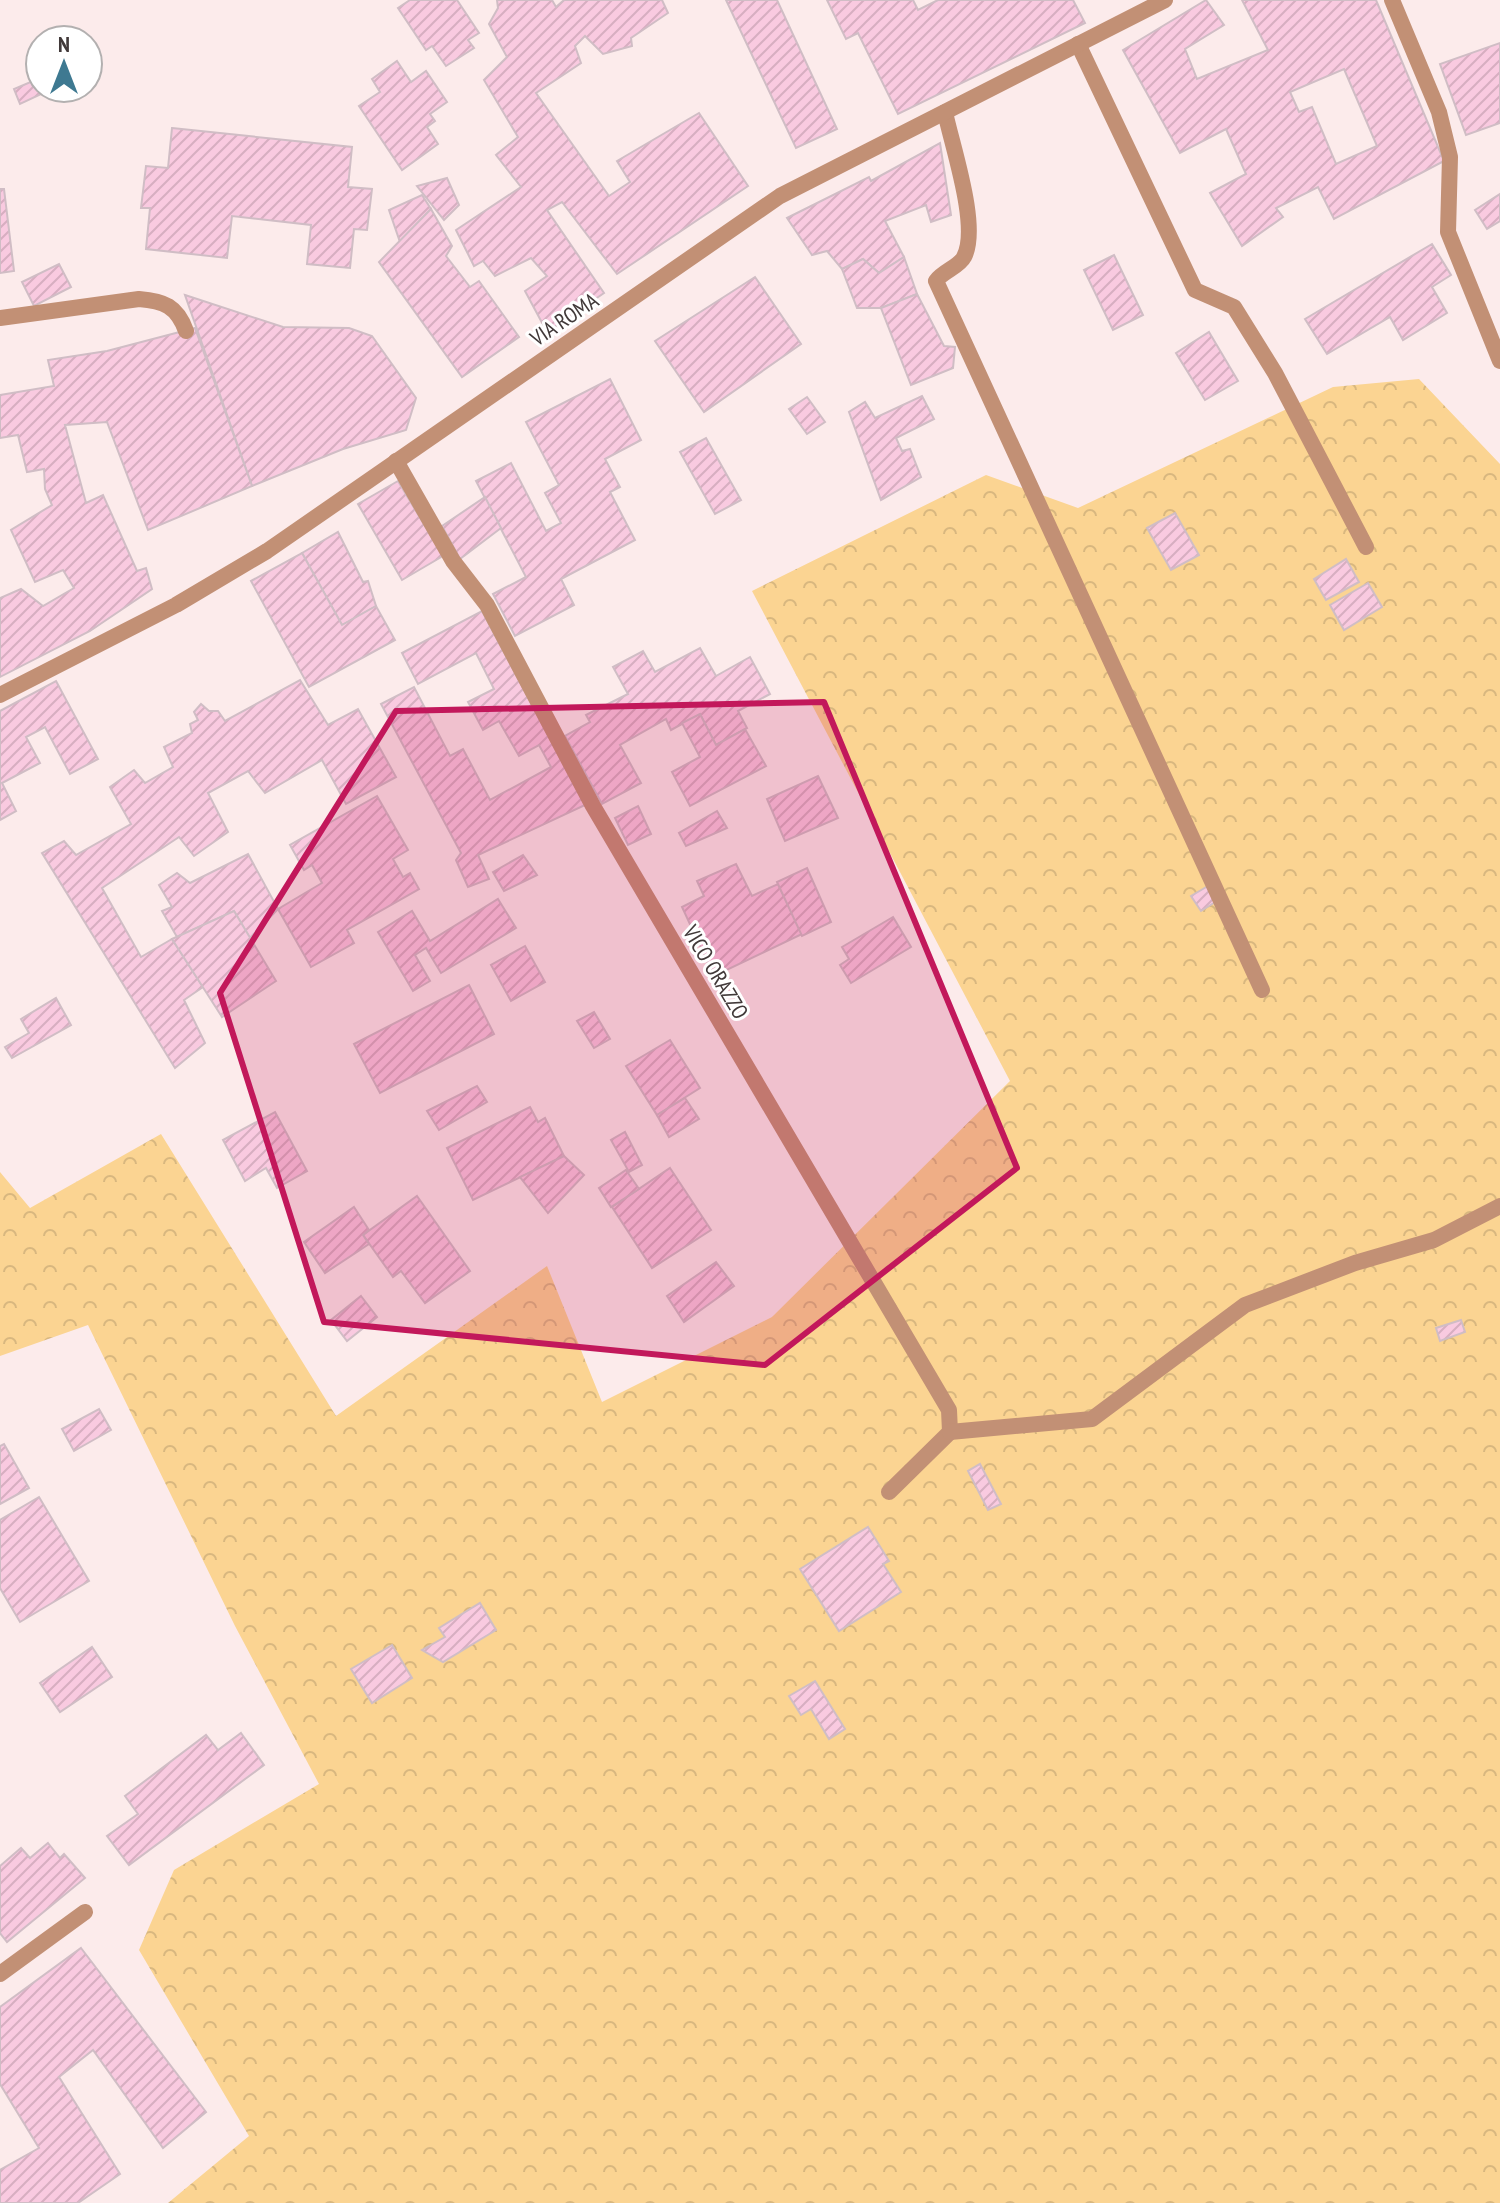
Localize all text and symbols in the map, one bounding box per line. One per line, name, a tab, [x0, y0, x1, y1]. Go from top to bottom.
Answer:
north arrow	[24, 24, 104, 104]
text: N	[58, 30, 70, 58]
street label: VIA ROMA	[524, 286, 604, 352]
street label: VICO ORAZZO	[677, 919, 755, 1024]

